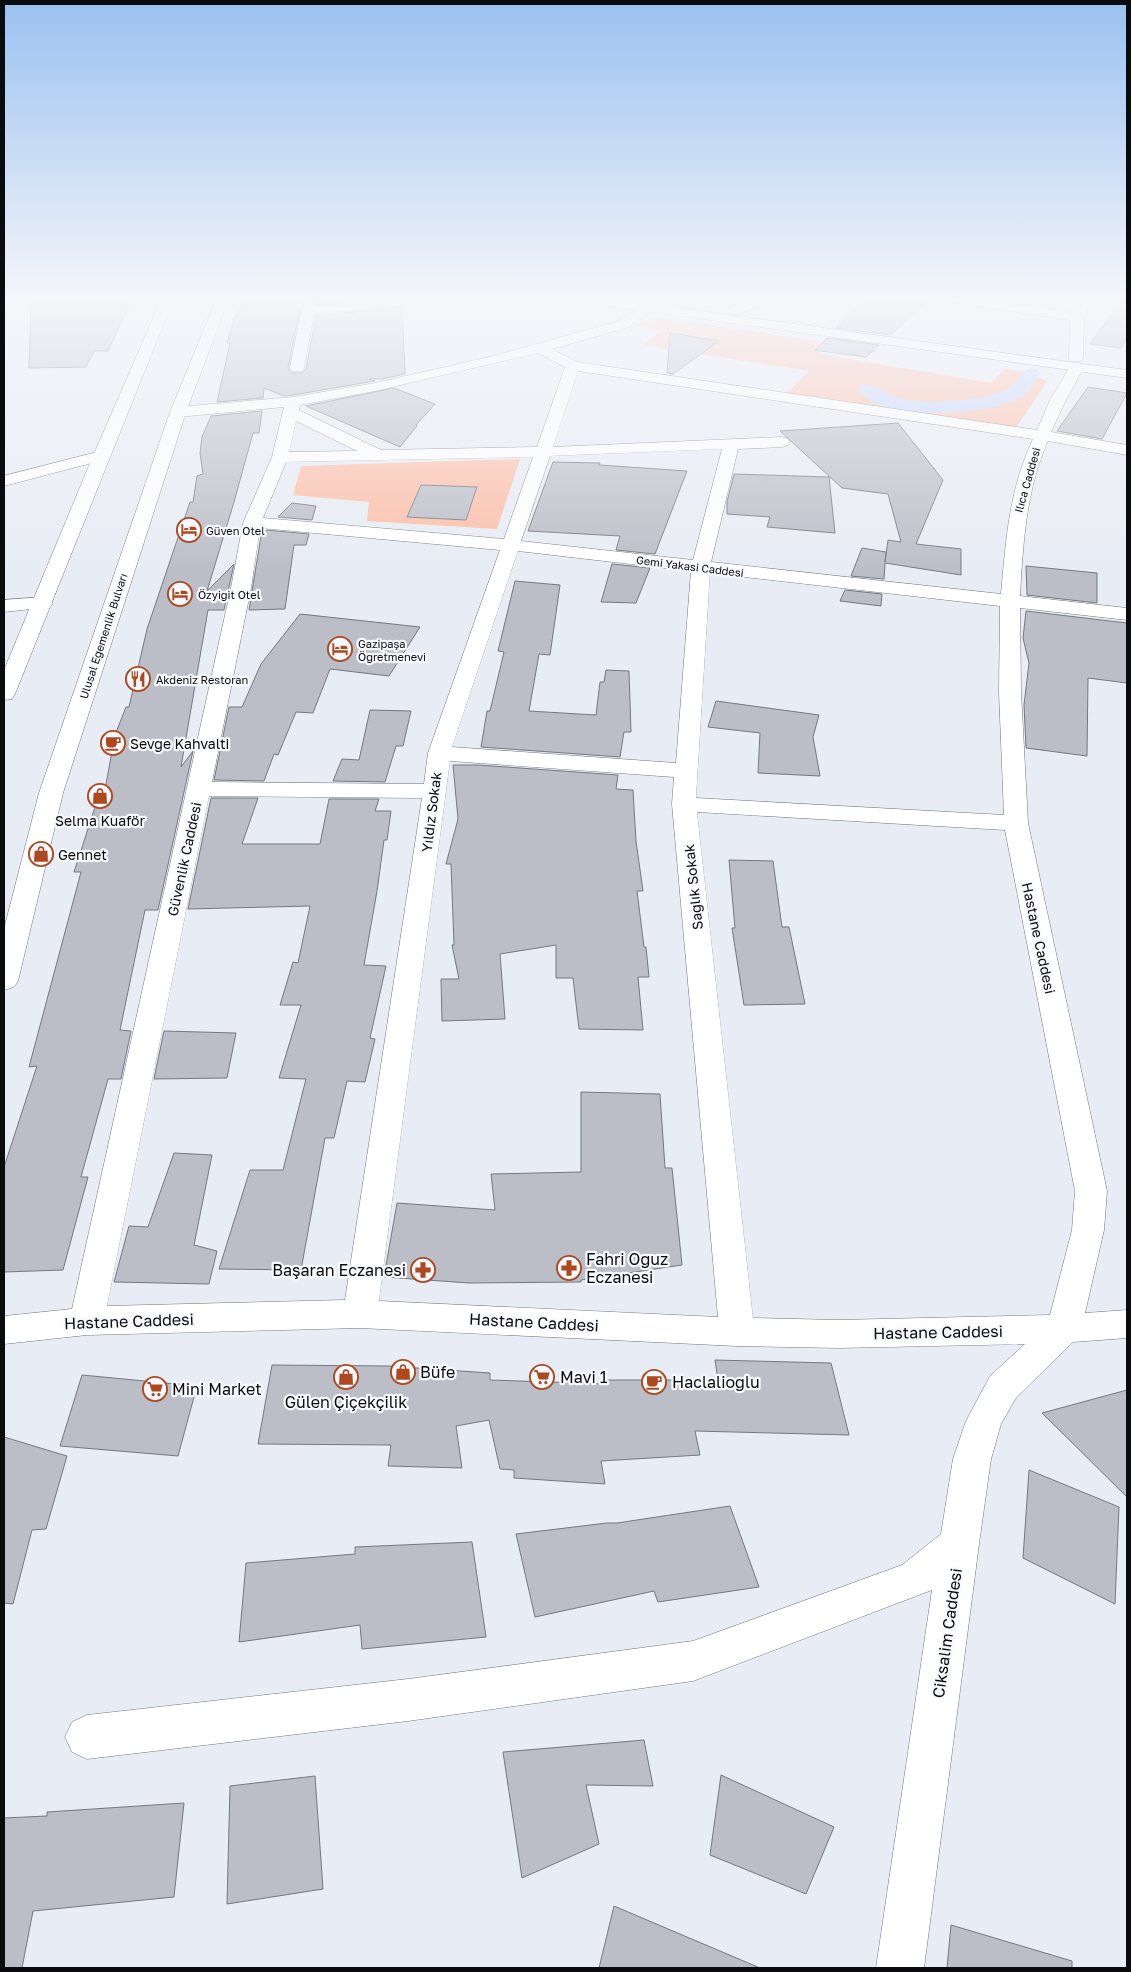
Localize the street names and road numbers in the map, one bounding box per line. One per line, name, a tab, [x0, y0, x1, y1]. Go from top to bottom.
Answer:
street label: Ilıca Caddesi	[1011, 446, 1043, 514]
street label: Gemi Yakasi Caddesi	[636, 553, 745, 579]
street label: Ulusal Egemenlik Bulvarı	[77, 572, 129, 700]
street label: Yıldız Sokak	[418, 771, 444, 853]
street label: Güvenlik Caddesi	[164, 800, 204, 918]
street label: Sağlık Sokak	[680, 843, 706, 931]
street label: Hastane Caddesi	[1019, 881, 1059, 995]
street label: Hastane Caddesi	[64, 1309, 194, 1333]
street label: Hastane Caddesi	[469, 1309, 599, 1335]
street label: Hastane Caddesi	[873, 1321, 1003, 1343]
street label: Ciksalim Caddesi	[928, 1567, 966, 1699]

